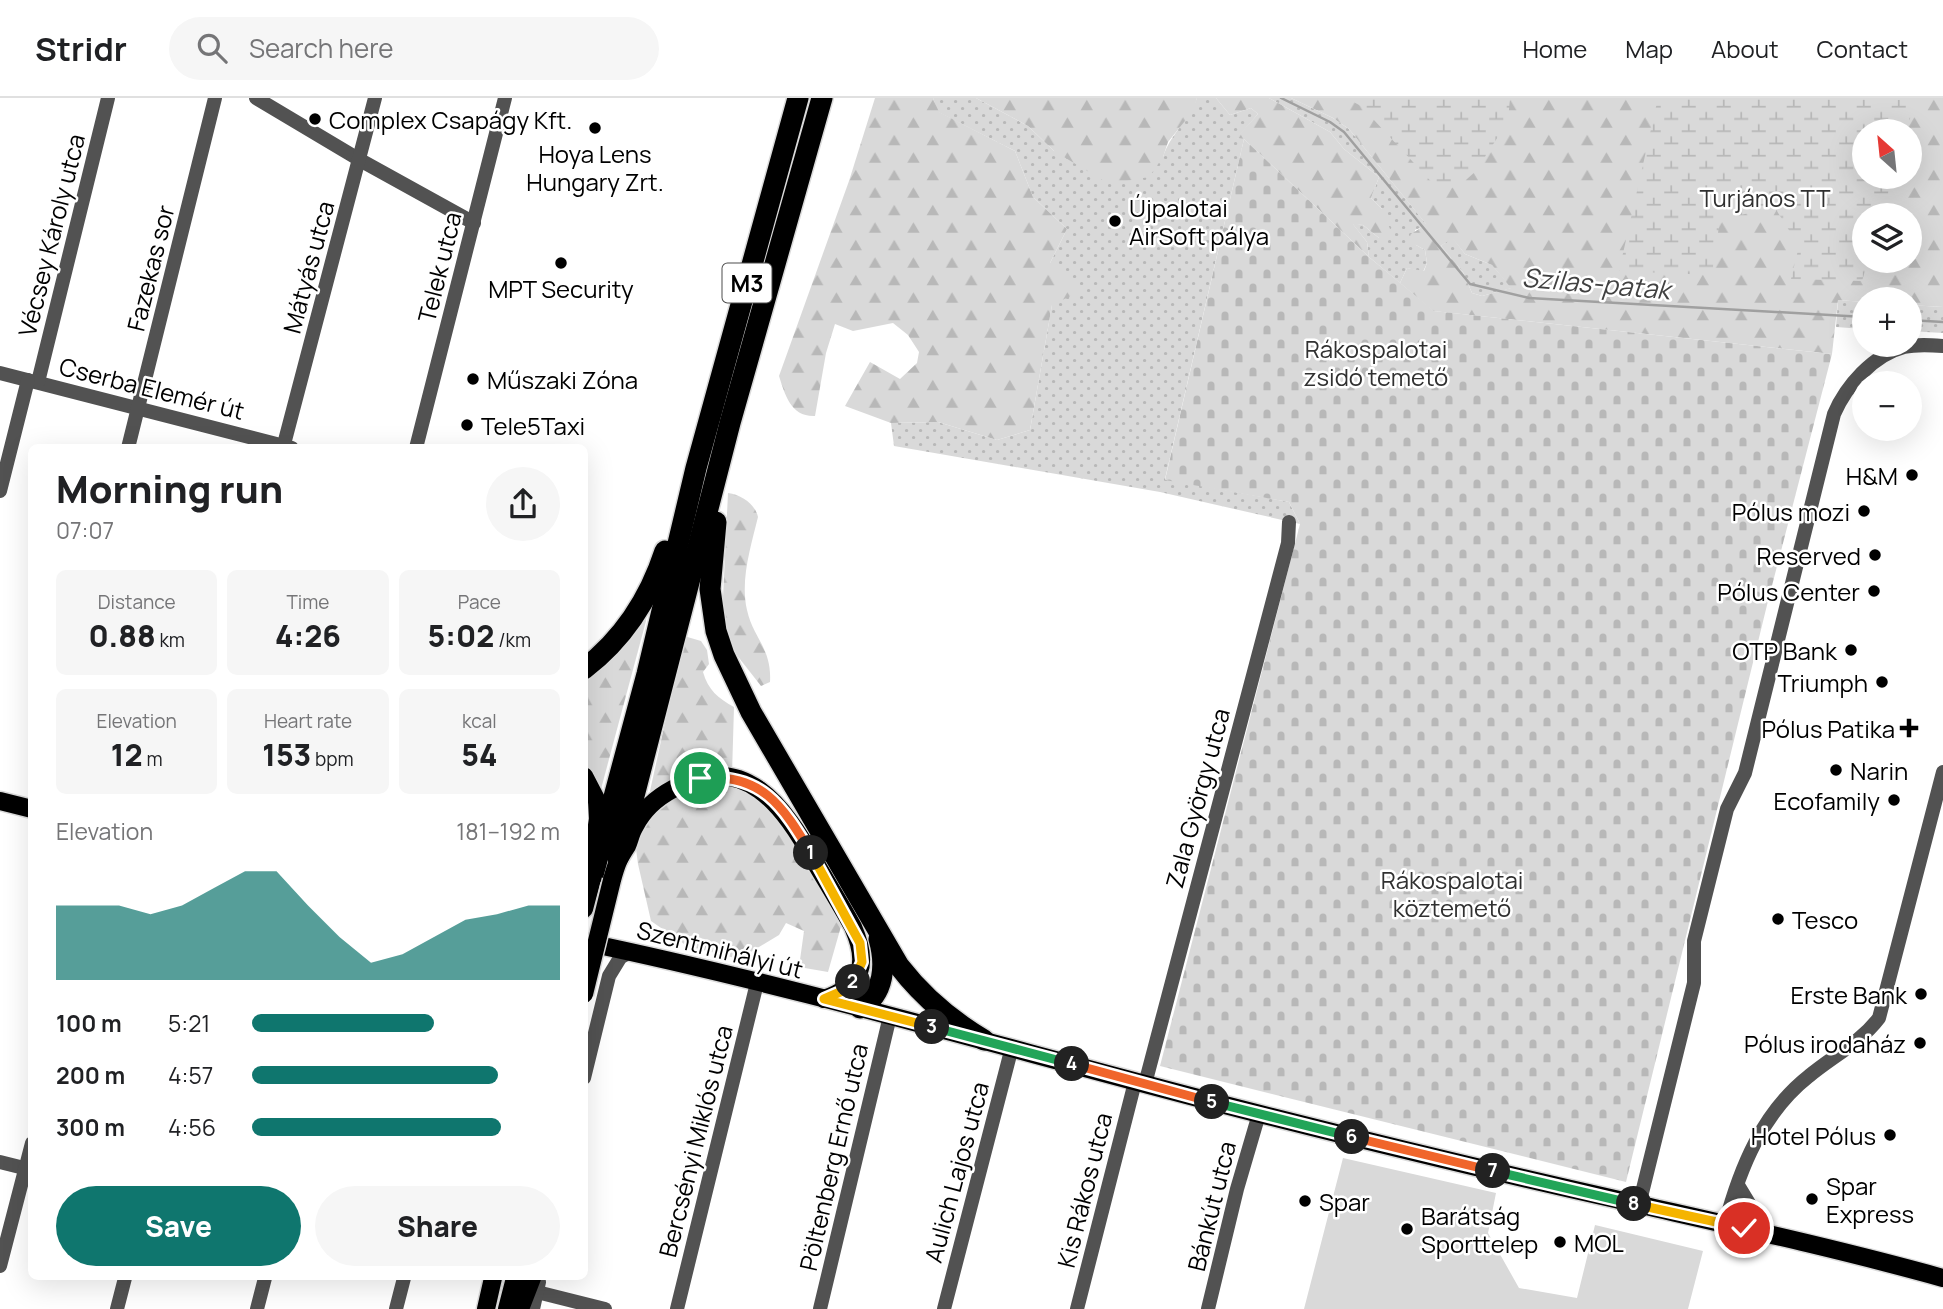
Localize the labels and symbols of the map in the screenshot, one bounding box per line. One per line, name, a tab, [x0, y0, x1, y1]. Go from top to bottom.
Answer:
place label: Complex Csapágy Kft.	[329, 103, 572, 136]
marker: Complex Csapágy Kft.	[307, 111, 323, 127]
north arrow	[1852, 119, 1922, 189]
marker: Hoya Lens Hungary Zrt.	[587, 120, 603, 136]
street label: Vécsey Károly utca	[10, 130, 92, 340]
place label: Hoya Lens Hungary Zrt.	[526, 137, 664, 198]
park label: Turjános TT	[1699, 181, 1831, 214]
place label: Újpalotai AirSoft pálya	[1129, 191, 1269, 252]
street label: Mátyás utca	[275, 197, 341, 337]
street label: Fazekas sor	[118, 201, 182, 334]
street label: Telek utca	[409, 208, 469, 326]
marker: Újpalotai AirSoft pálya	[1107, 213, 1123, 229]
marker: MPT Security	[553, 255, 569, 271]
water label: Szilas-patak	[1520, 259, 1676, 308]
road number: M3	[722, 264, 772, 302]
place label: MPT Security	[488, 272, 634, 305]
park label: Rákospalotai zsidó temető	[1304, 332, 1448, 393]
street label: Cserba Elemér út	[56, 349, 248, 427]
place label: Műszaki Zóna	[487, 363, 638, 396]
marker: Műszaki Zóna	[465, 371, 481, 387]
place label: Tele5Taxi	[481, 409, 585, 442]
marker: Tele5Taxi	[459, 417, 475, 433]
place label: H&M	[1846, 459, 1898, 492]
marker: H&M	[1904, 467, 1920, 483]
place label: Pólus mozi	[1732, 495, 1850, 528]
marker: Pólus mozi	[1856, 503, 1872, 519]
place label: Reserved	[1757, 539, 1861, 572]
marker: Reserved	[1867, 547, 1883, 563]
place label: Pólus Center	[1717, 575, 1860, 608]
marker: Pólus Center	[1866, 583, 1882, 599]
place label: OTP Bank	[1732, 634, 1838, 667]
marker: OTP Bank	[1843, 642, 1859, 658]
place label: Triumph	[1778, 666, 1868, 699]
marker: Triumph	[1874, 674, 1890, 690]
street label: Zala György utca	[1157, 704, 1237, 892]
place label: Pólus Patika	[1761, 712, 1895, 745]
marker: Pólus Patika	[1901, 720, 1917, 736]
pin	[670, 748, 730, 808]
place label: Narin	[1850, 754, 1908, 787]
marker: Narin	[1828, 762, 1844, 778]
place label: Ecofamily	[1773, 784, 1880, 817]
marker: Ecofamily	[1886, 792, 1902, 808]
pin: 1	[794, 836, 828, 870]
park label: Rákospalotai köztemető	[1381, 863, 1523, 924]
place label: Tesco	[1792, 903, 1858, 936]
marker: Tesco	[1770, 911, 1786, 927]
street label: Szentmihályi út	[633, 912, 807, 986]
pin: 2	[836, 964, 870, 1000]
place label: Erste Bank	[1790, 978, 1908, 1011]
marker: Erste Bank	[1913, 986, 1929, 1002]
pin: 3	[914, 1010, 950, 1044]
street label: Bercsényi Miklós utca	[650, 1021, 740, 1261]
place label: Pólus irodaház	[1744, 1027, 1906, 1060]
marker: Pólus irodaház	[1912, 1035, 1928, 1051]
street label: Pöltenberg Ernő utca	[791, 1040, 875, 1274]
pin: 4	[1054, 1046, 1090, 1082]
street label: Aulich Lajos utca	[916, 1078, 996, 1266]
pin: 5	[1194, 1084, 1230, 1119]
street label: Kis Rákos utca	[1049, 1109, 1119, 1271]
pin: 6	[1334, 1119, 1370, 1154]
place label: Hotel Pólus	[1751, 1119, 1876, 1152]
marker: Hotel Pólus	[1882, 1127, 1898, 1143]
street label: Bánkút utca	[1179, 1138, 1243, 1274]
pin: 7	[1476, 1154, 1510, 1188]
place label: Spar Express	[1826, 1169, 1914, 1230]
place label: Spar	[1319, 1185, 1370, 1218]
pin: 8	[1616, 1186, 1652, 1222]
marker: Spar Express	[1804, 1191, 1820, 1207]
marker: Spar	[1297, 1193, 1313, 1209]
pin	[1714, 1198, 1774, 1258]
place label: Barátság Sporttelep	[1421, 1199, 1538, 1260]
marker: Barátság Sporttelep	[1399, 1221, 1415, 1237]
place label: MOL	[1574, 1226, 1624, 1259]
marker: MOL	[1552, 1234, 1568, 1250]

